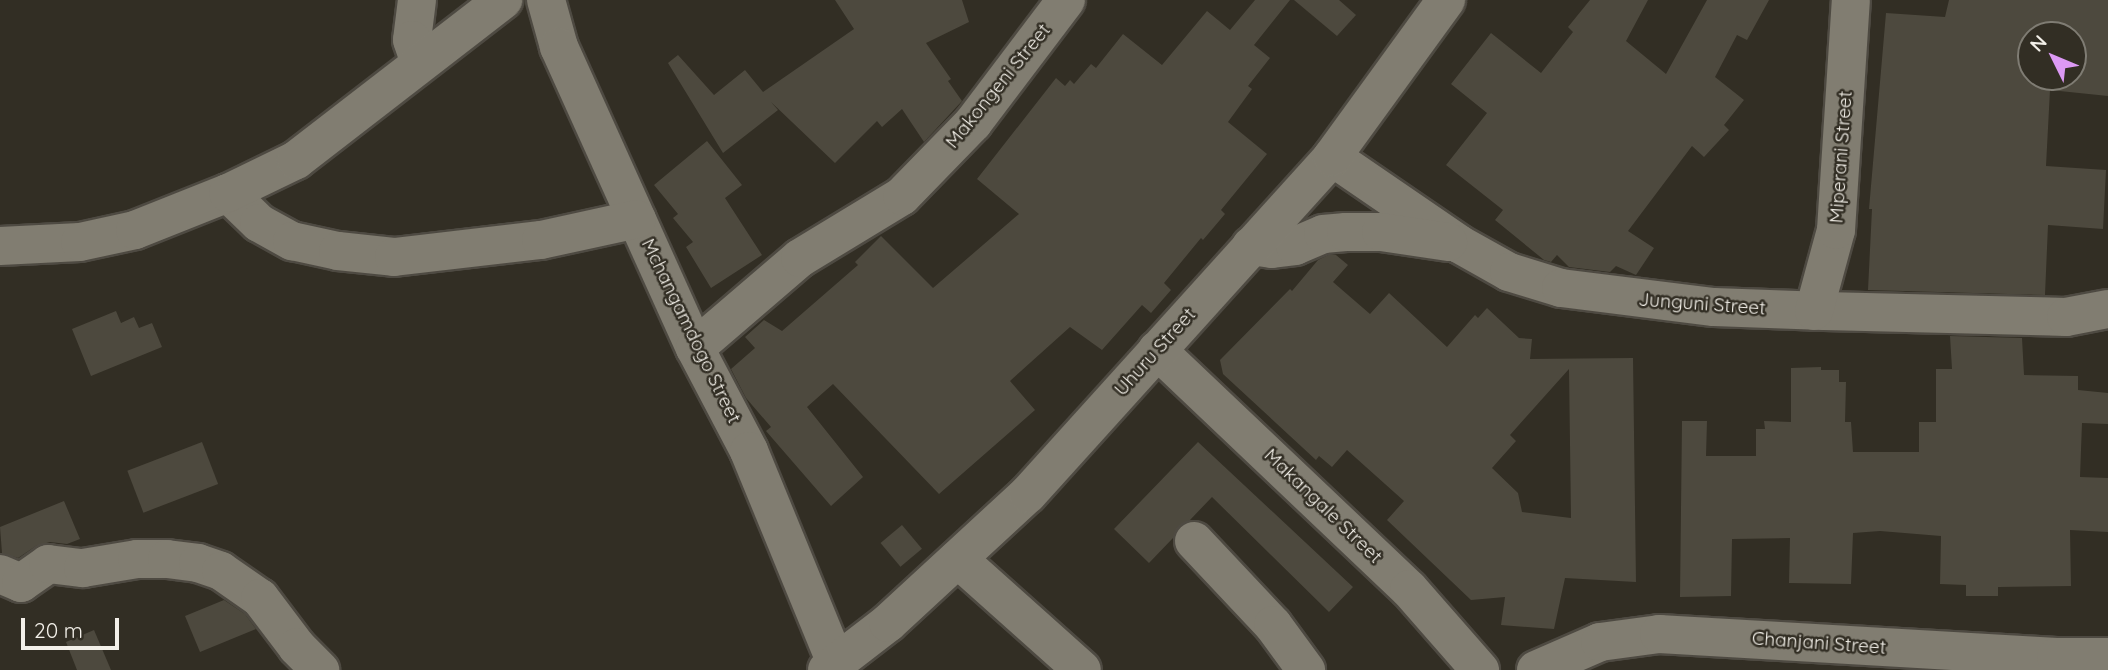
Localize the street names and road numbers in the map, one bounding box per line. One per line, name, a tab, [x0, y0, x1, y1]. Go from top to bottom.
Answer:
street label: Makongeni Street	[941, 19, 1055, 153]
street label: Miperani Street	[1825, 90, 1857, 224]
street label: Mchangamdogo Street	[636, 235, 746, 427]
street label: Junguni Street	[1638, 288, 1766, 320]
street label: Uhuru Street	[1110, 303, 1200, 401]
street label: Makangale Street	[1259, 444, 1387, 568]
street label: Chanjani Street	[1751, 627, 1887, 659]

